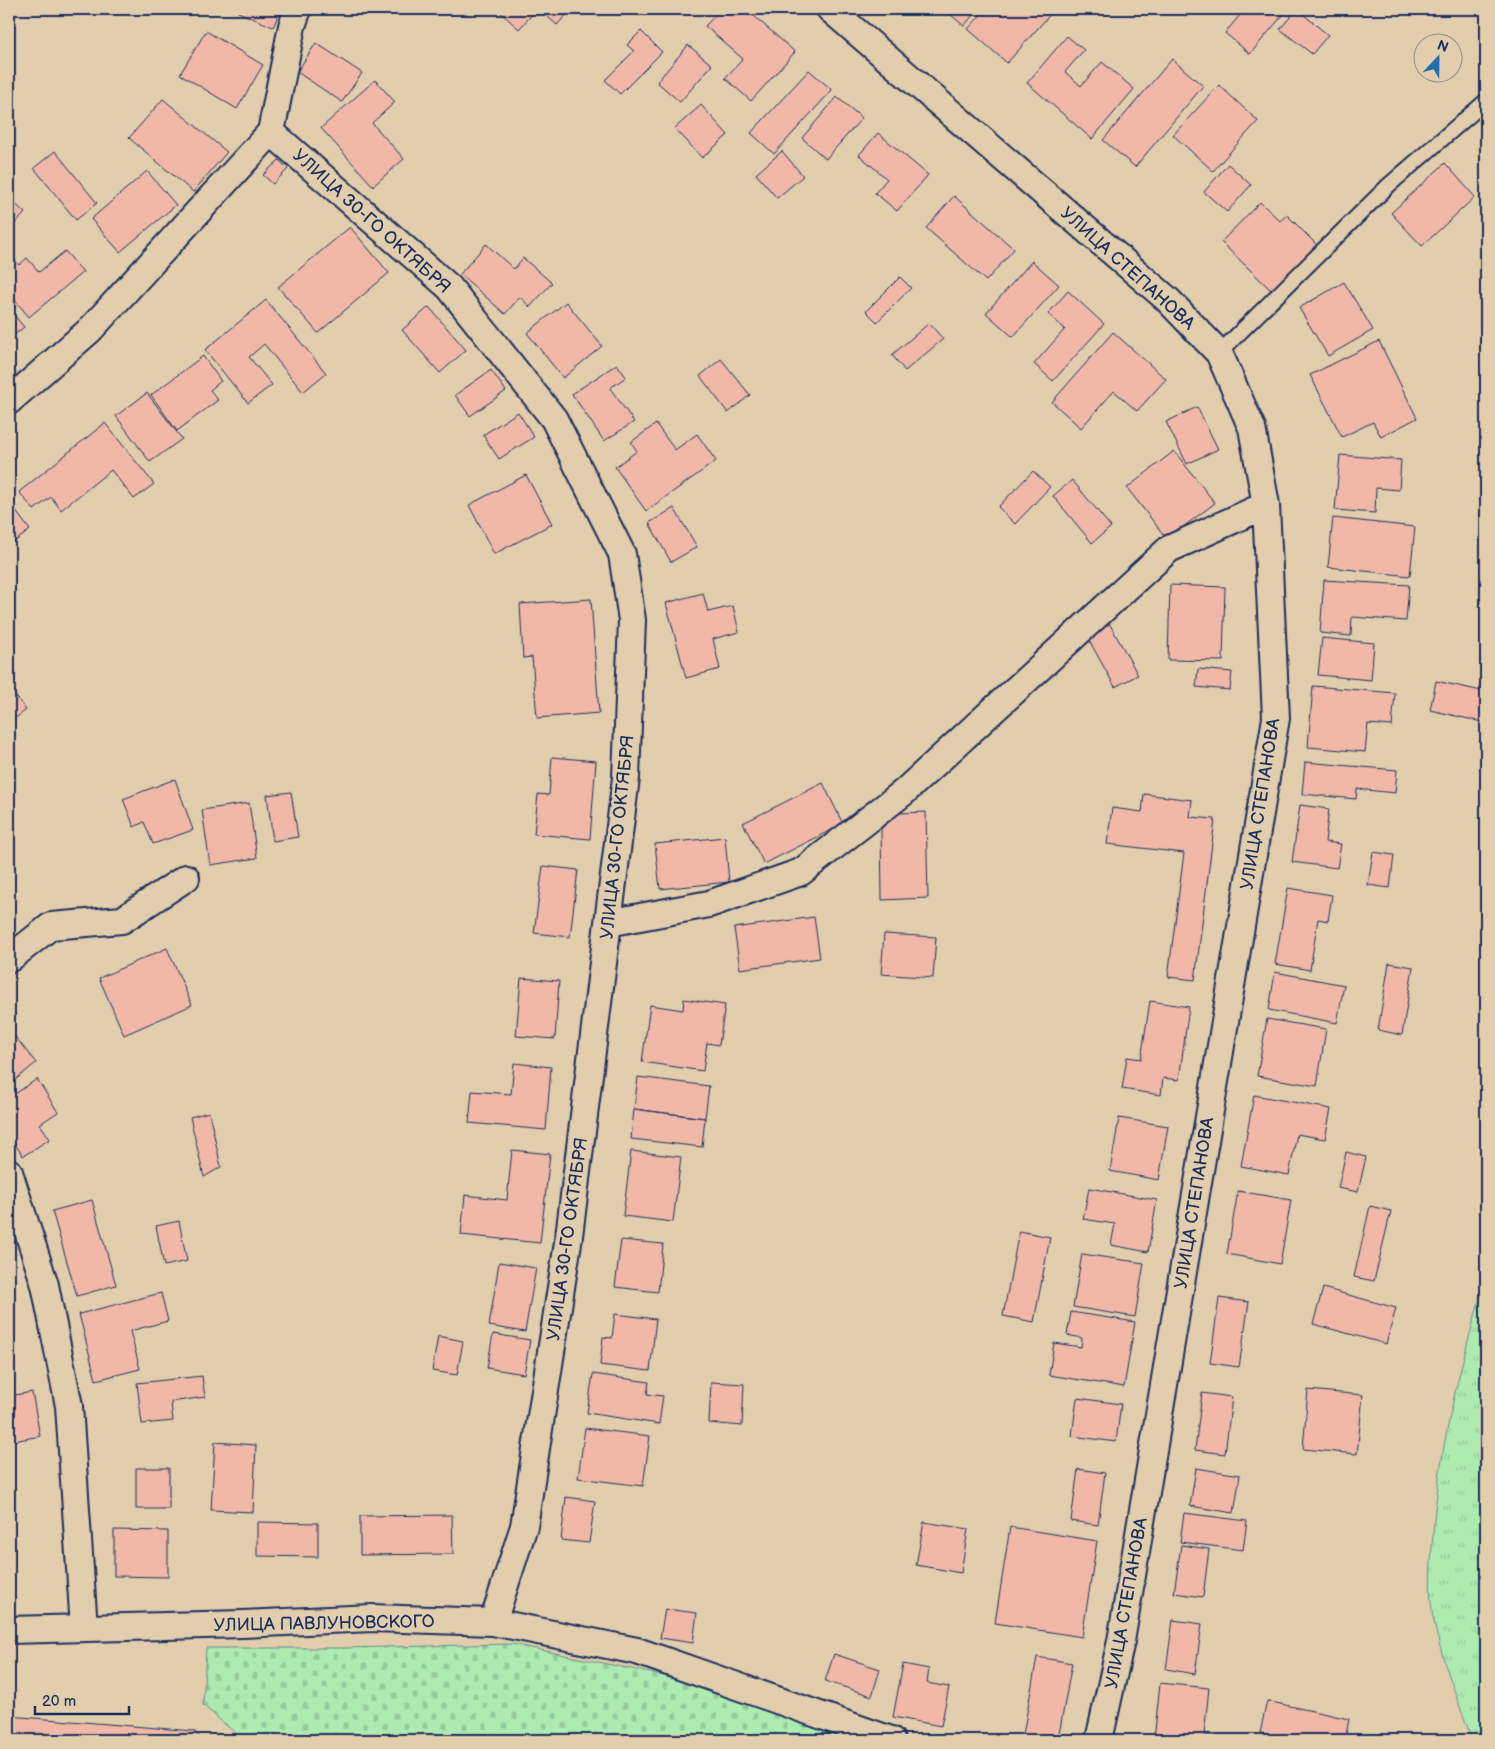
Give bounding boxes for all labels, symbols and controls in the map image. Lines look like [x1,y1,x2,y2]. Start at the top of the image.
north arrow [1412,32,1462,82]
text: N [1435,37,1451,56]
street label: УЛИЦА 30-ГО ОКТЯБРЯ [288,145,455,298]
street label: УЛИЦА СТЕПАНОВА [1056,203,1199,334]
street label: УЛИЦА СТЕПАНОВА [1237,717,1284,891]
street label: УЛИЦА 30-ГО ОКТЯБРЯ [596,734,639,940]
street label: УЛИЦА СТЕПАНОВА [1171,1116,1218,1290]
street label: УЛИЦА 30-ГО ОКТЯБРЯ [543,1136,592,1342]
street label: УЛИЦА СТЕПАНОВА [1101,1516,1152,1690]
street label: УЛИЦА ПАВЛУНОВСКОГО [213,1611,435,1636]
scale bar [35,1684,129,1716]
text: 20 m [42,1692,76,1711]

